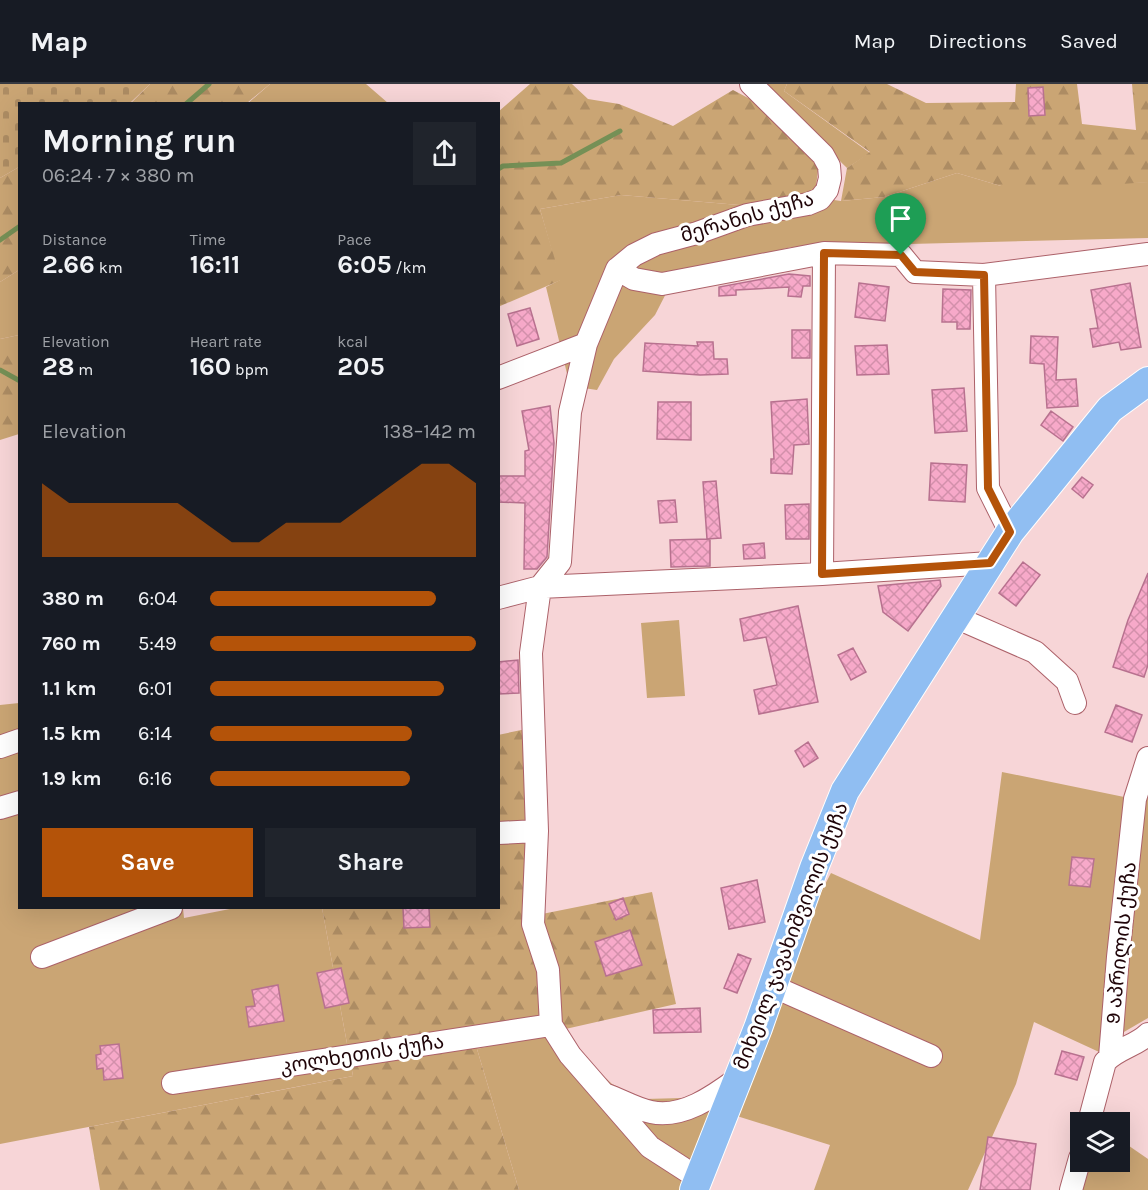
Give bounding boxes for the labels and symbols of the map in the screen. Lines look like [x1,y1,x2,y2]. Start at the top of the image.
street label: მერანის ქუჩა [678,187,816,247]
pin [875,193,926,255]
street label: მიხეილ ჯავახიშვილის ქუჩა [729,799,854,1073]
street label: 9 აპრილის ქუჩა [1101,861,1142,1025]
street label: კოლხეთის ქუჩა [278,1030,446,1079]

